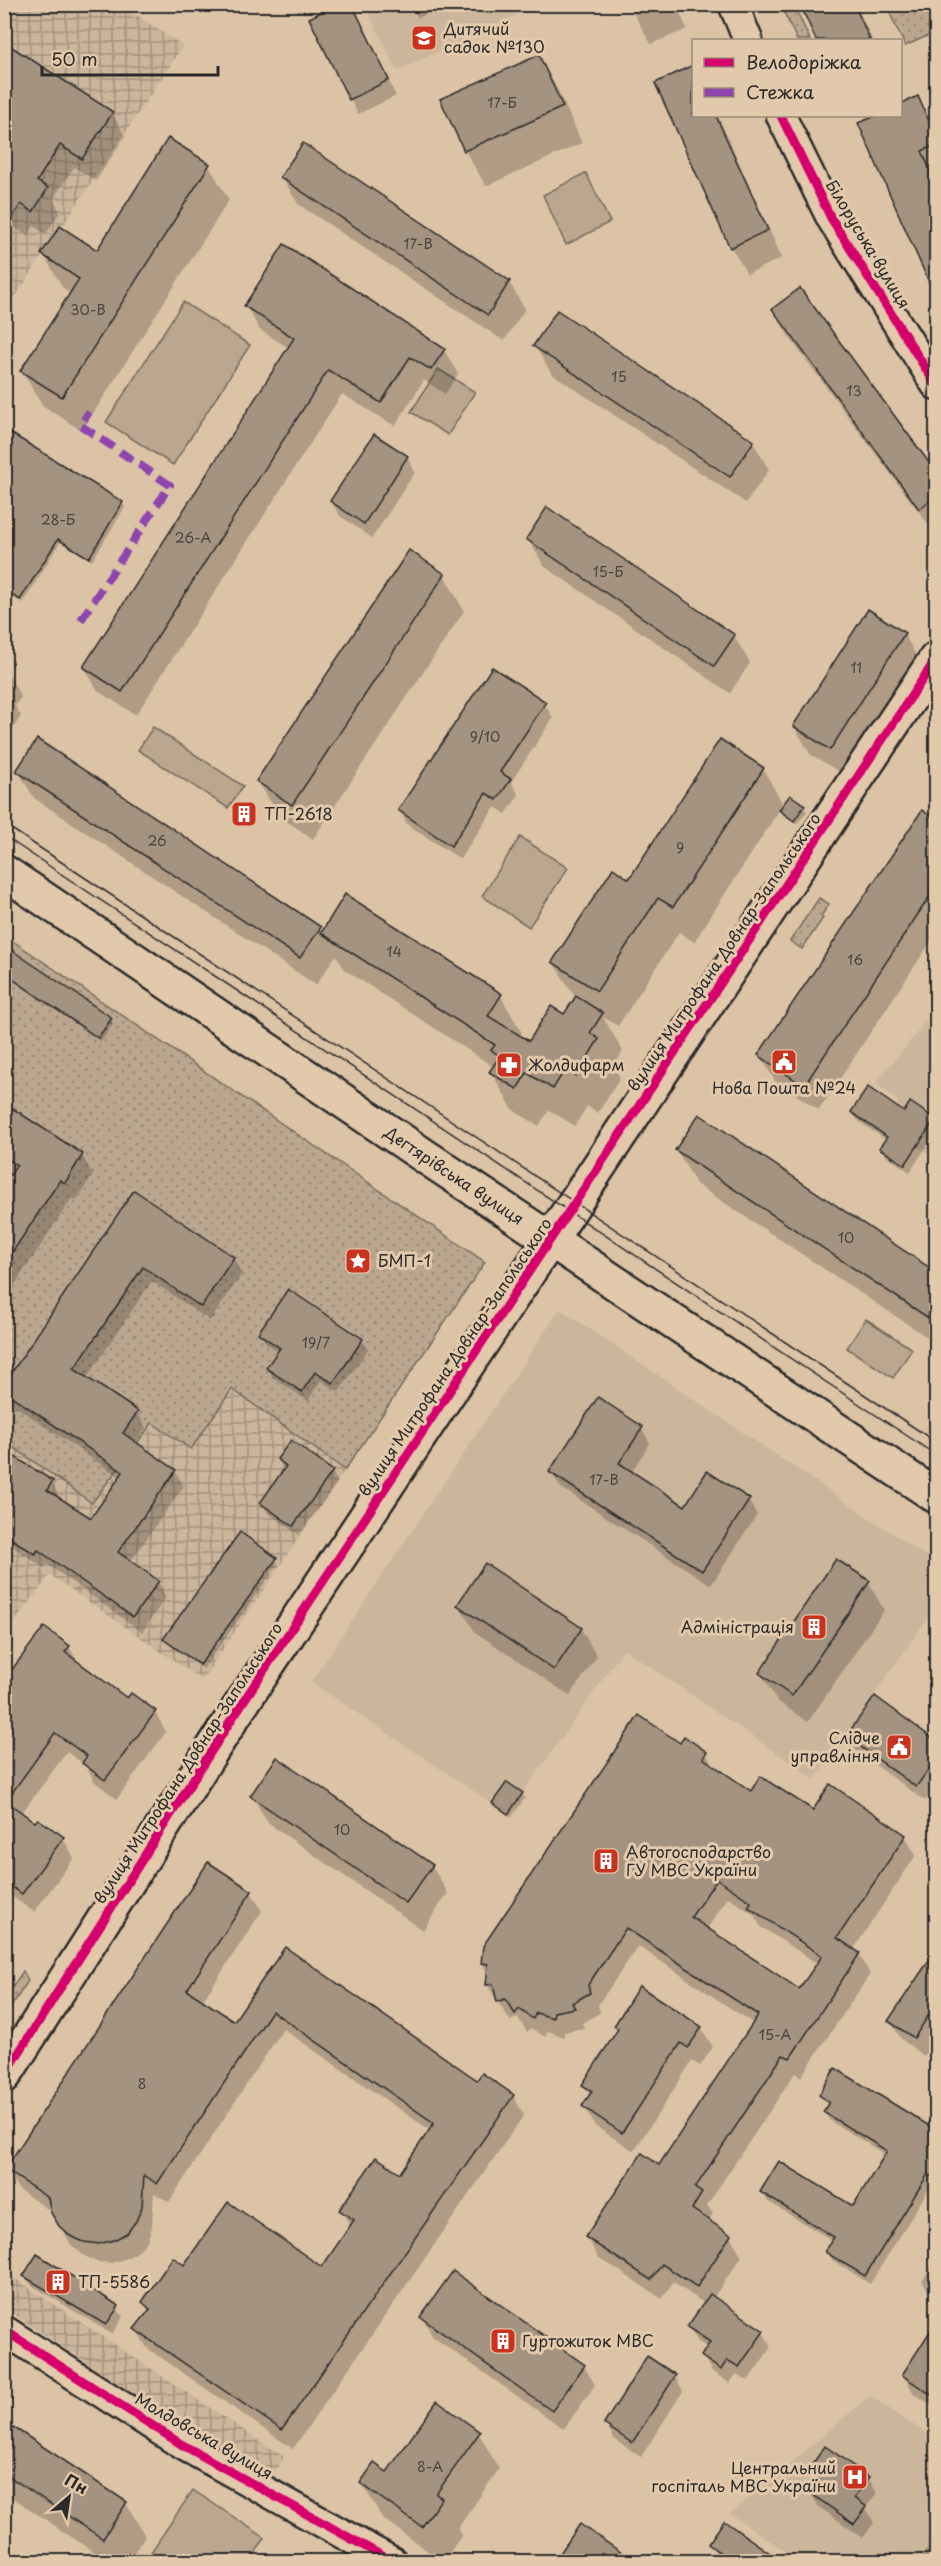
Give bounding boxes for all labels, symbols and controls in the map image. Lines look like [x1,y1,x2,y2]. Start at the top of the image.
place label: Дитячий садок №130 [443,16,545,58]
school or university icon: Дитячий садок №130 [409,23,439,53]
scale bar [42,39,218,77]
legend [692,39,902,117]
text: 50 m [51,45,98,72]
text: Велодоріжка [746,48,862,75]
text: Стежка [746,78,815,105]
house number: 17-Б [487,92,517,113]
street label: Білоруська вулиця [821,174,917,313]
house number: 17-В [403,233,433,254]
house number: 30-В [70,299,106,320]
house number: 15 [611,366,627,387]
house number: 13 [846,380,862,401]
house number: 28-Б [41,509,75,530]
house number: 26-А [175,527,212,548]
house number: 15-Б [592,561,624,582]
house number: 11 [850,657,862,678]
house number: 9/10 [470,726,500,747]
building icon: ТП-2618 [229,799,259,829]
place label: ТП-2618 [264,801,333,825]
street label: вулиця Митрофана Довнар-Запольського [621,807,826,1096]
house number: 26 [147,830,167,851]
house number: 9 [676,837,684,858]
house number: 14 [386,941,402,962]
house number: 16 [847,949,863,970]
public building icon: Нова Пошта №24 [769,1047,799,1077]
pharmacy icon: Жолдифарм [494,1050,524,1080]
place label: Жолдифарм [528,1052,624,1076]
place label: Нова Пошта №24 [712,1075,856,1099]
street label: Дегтярівська вулиця [380,1119,529,1230]
street label: вулиця Митрофана Довнар-Запольського [352,1212,557,1501]
house number: 10 [838,1227,854,1248]
place icon: БМП-1 [343,1246,373,1276]
place label: БМП-1 [378,1248,431,1272]
house number: 19/7 [302,1332,330,1353]
house number: 17-В [589,1469,619,1490]
building icon: Адміністрація [799,1612,829,1642]
place label: Адміністрація [681,1614,794,1638]
street label: вулиця Митрофана Довнар-Запольського [87,1617,287,1908]
place label: Слідче управління [791,1725,880,1767]
public building icon: Слідче управління [884,1732,914,1762]
house number: 10 [334,1819,350,1840]
place label: Автогосподарство ГУ МВС України [626,1839,771,1881]
building icon: Автогосподарство ГУ МВС України [591,1846,621,1876]
house number: 15-А [759,2024,792,2045]
house number: 8 [138,2073,146,2094]
building icon: ТП-5586 [43,2267,73,2297]
place label: ТП-5586 [78,2269,150,2293]
building icon: Гуртожиток МВС [488,2326,518,2356]
place label: Гуртожиток МВС [522,2328,654,2352]
street label: Молдовська вулиця [131,2386,278,2484]
place label: Центральний госпіталь МВС України [651,2455,836,2497]
house number: 8-А [417,2456,443,2477]
hospital icon: Центральний госпіталь МВС України [840,2462,870,2492]
north arrow [39,2467,99,2527]
text: Пн [61,2467,93,2499]

